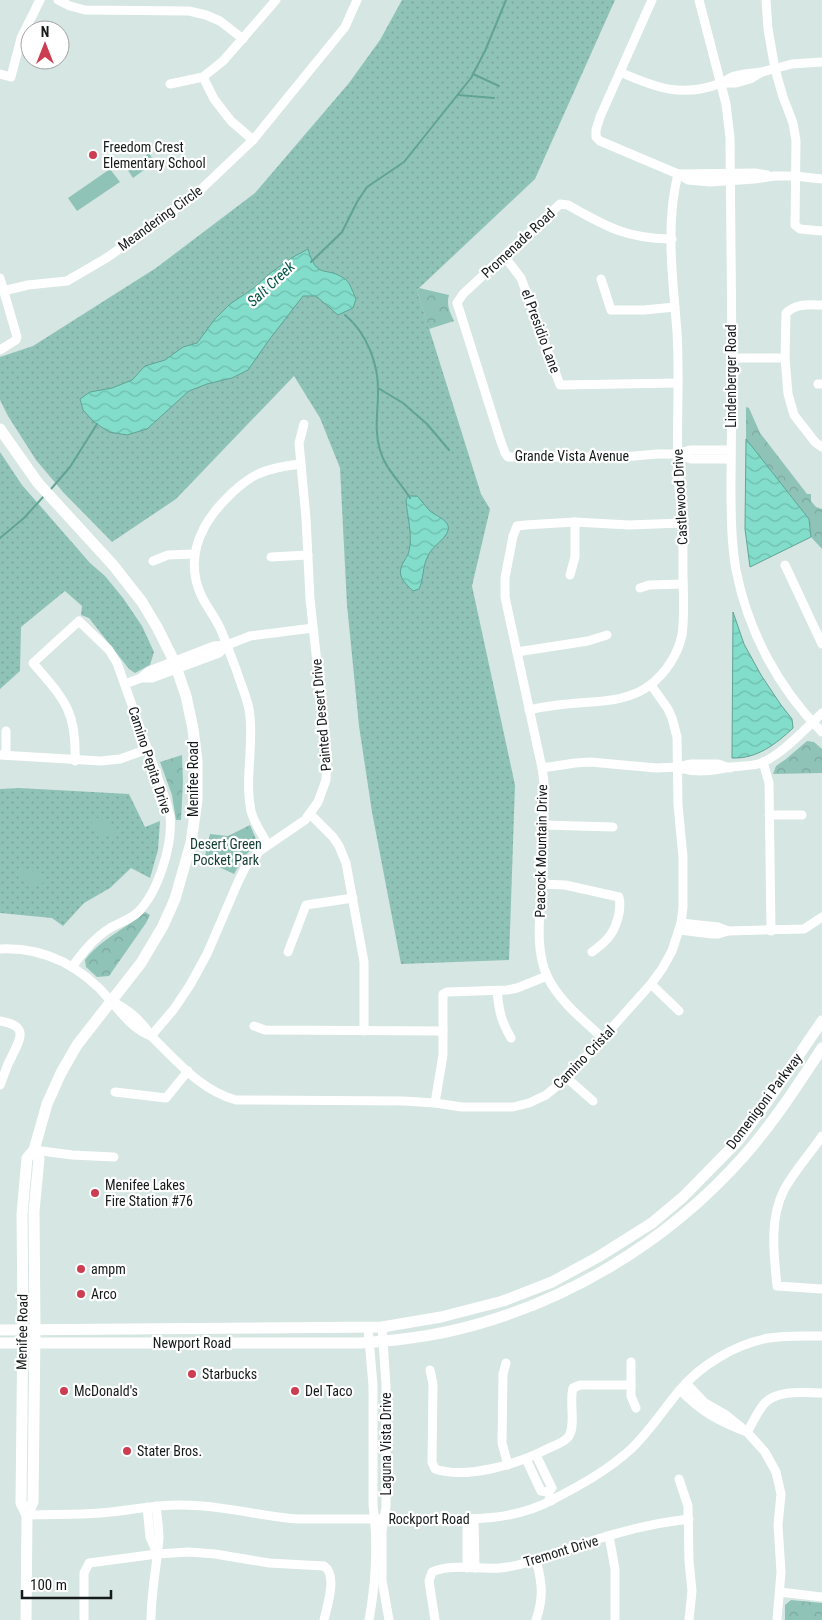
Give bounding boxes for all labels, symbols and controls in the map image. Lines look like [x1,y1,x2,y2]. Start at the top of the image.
north arrow [20,20,70,70]
text: N [41,24,49,40]
place label: Freedom Crest Elementary School [103,139,206,171]
marker: Freedom Crest Elementary School [87,149,99,161]
street label: Meandering Circle [115,182,206,254]
street label: Promenade Road [478,205,558,281]
water label: Salt Creek [244,257,299,310]
street label: el Presidio Lane [518,287,564,376]
street label: Lindenberger Road [723,324,739,428]
street label: Grande Vista Avenue [515,448,630,464]
street label: Castlewood Drive [669,448,691,545]
street label: Painted Desert Drive [308,658,334,772]
street label: Camino Pepita Drive [125,704,175,816]
street label: Menifee Road [185,741,201,817]
street label: Peacock Mountain Drive [532,784,550,918]
park label: Desert Green Pocket Park [190,836,262,868]
street label: Camino Cristal [550,1022,618,1092]
street label: Domenigoni Parkway [723,1050,805,1152]
place label: Menifee Lakes Fire Station #76 [105,1177,193,1209]
marker: Menifee Lakes Fire Station #76 [89,1187,101,1199]
place label: ampm [91,1261,126,1277]
marker: ampm [75,1263,87,1275]
place label: Arco [91,1286,117,1302]
marker: Arco [75,1288,87,1300]
street label: Menifee Road [13,1294,31,1370]
street label: Newport Road [153,1335,231,1351]
place label: Starbucks [202,1366,257,1382]
marker: Starbucks [186,1368,198,1380]
place label: McDonald's [74,1383,138,1399]
place label: Del Taco [305,1383,352,1399]
marker: McDonald's [58,1385,70,1397]
marker: Del Taco [289,1385,301,1397]
street label: Laguna Vista Drive [378,1392,394,1496]
place label: Stater Bros. [137,1443,202,1459]
marker: Stater Bros. [121,1445,133,1457]
street label: Rockport Road [388,1511,470,1527]
street label: Tremont Drive [522,1532,601,1570]
scale bar [22,1568,111,1600]
text: 100 m [30,1576,67,1594]

